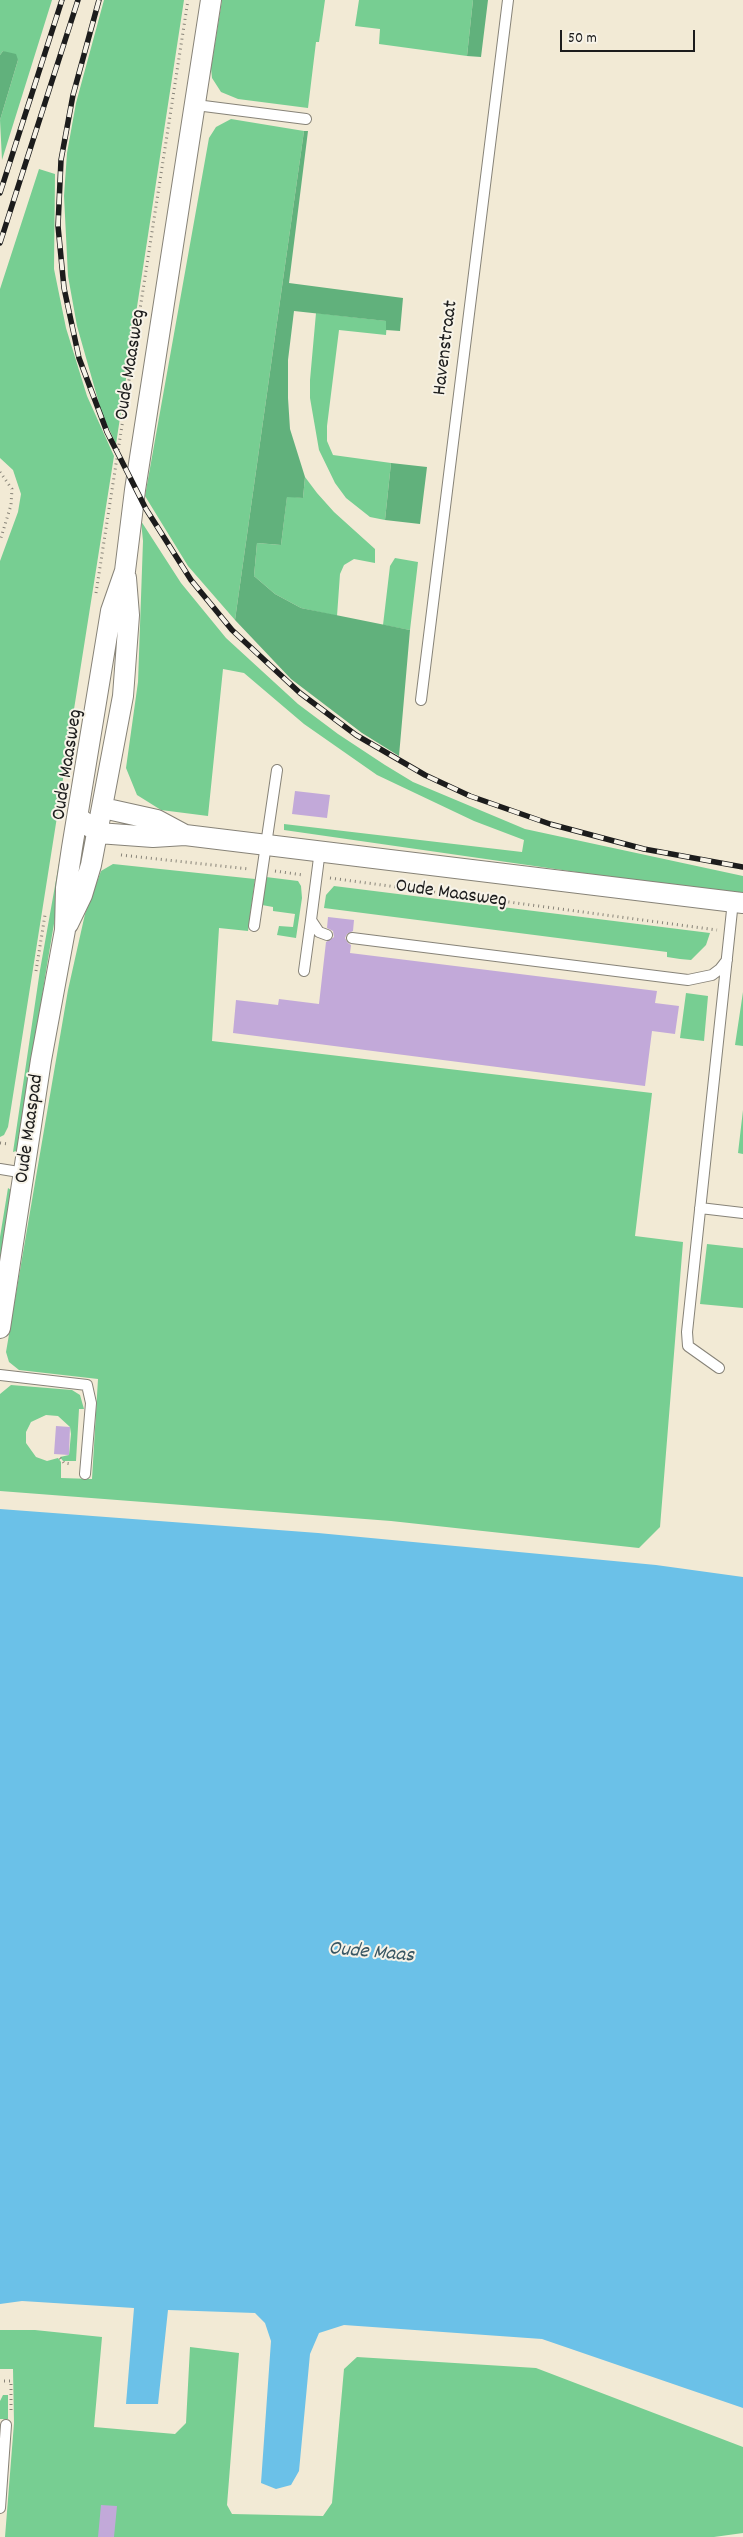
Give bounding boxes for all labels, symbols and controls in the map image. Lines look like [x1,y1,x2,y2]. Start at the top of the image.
scale bar [563,20,698,52]
text: 50 m [568,28,597,50]
street label: Havenstraat [429,299,465,397]
street label: Oude Maasweg [111,308,153,422]
street label: Oude Maasweg [48,708,90,822]
street label: Oude Maasweg [394,875,508,915]
street label: Oude Maaspad [11,1073,51,1185]
water label: Oude Maas [327,1938,415,1970]

